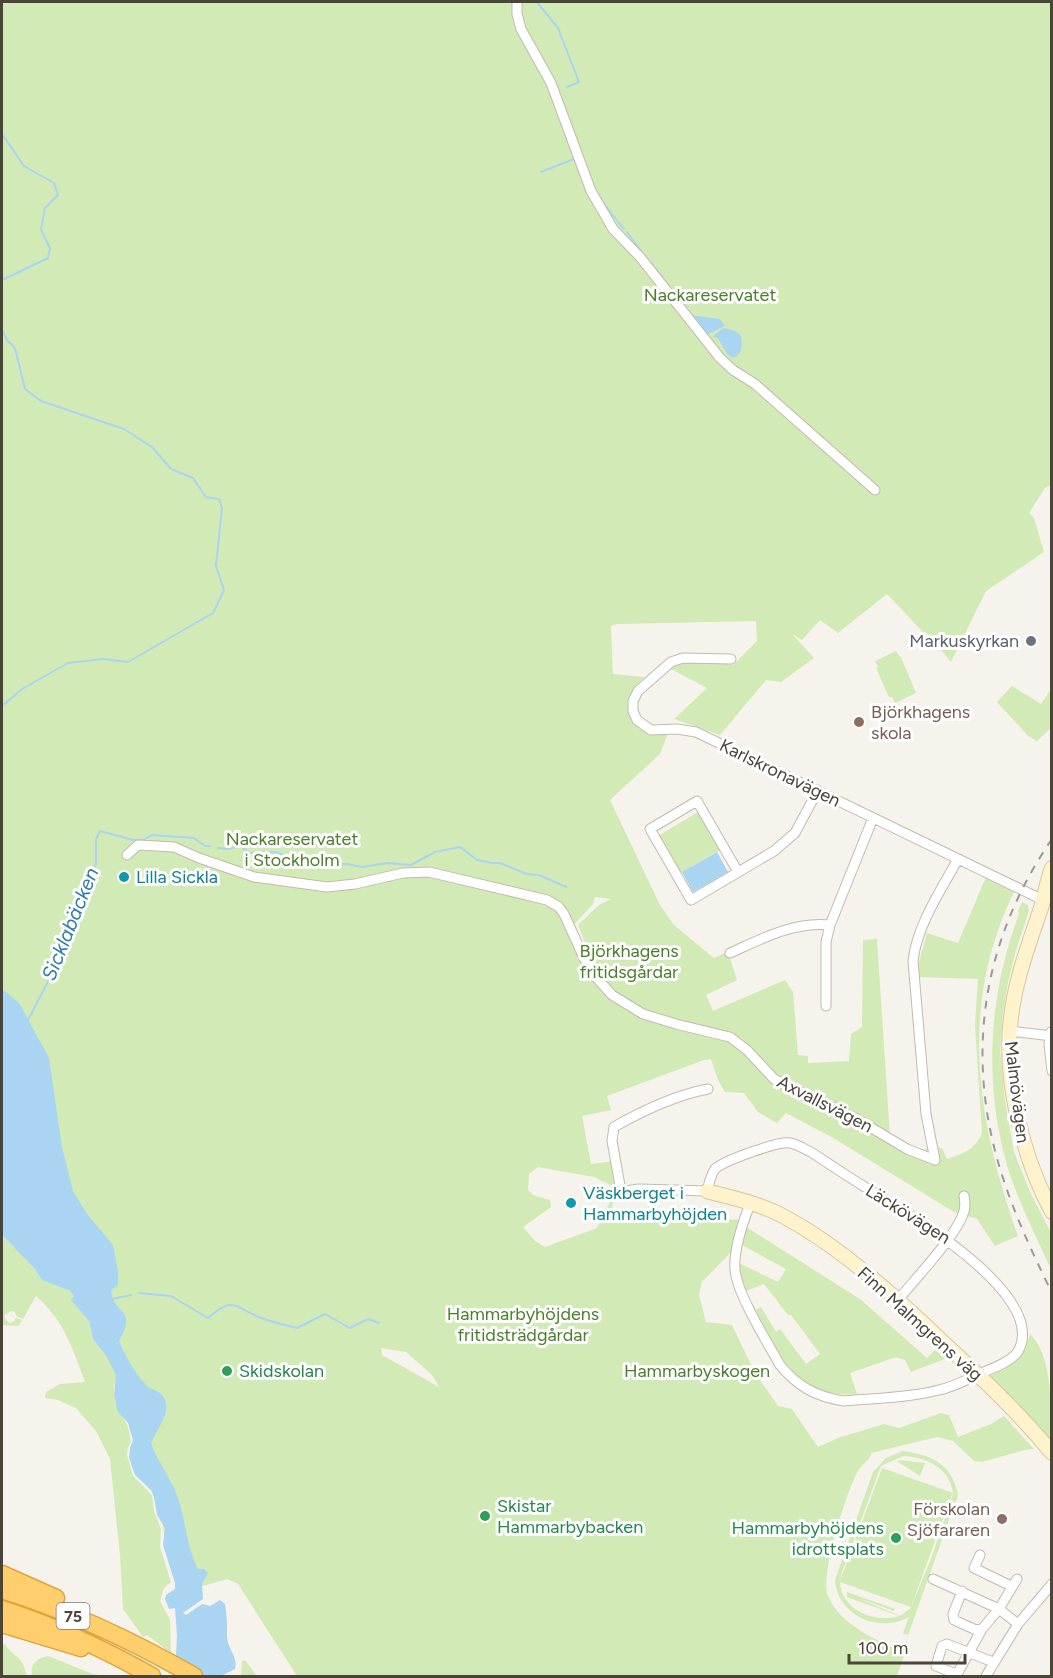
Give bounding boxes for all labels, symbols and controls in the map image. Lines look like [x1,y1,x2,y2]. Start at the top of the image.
park label: Nackareservatet [644,284,776,306]
place label: Markuskyrkan [909,630,1019,652]
marker: Markuskyrkan [1024,634,1038,648]
place label: Björkhagens skola [871,701,970,744]
marker: Björkhagens skola [852,715,866,729]
street label: Karlskronavägen [716,734,844,812]
park label: Nackareservatet i Stockholm [226,828,358,871]
water label: Sicklabäcken [36,864,104,984]
place label: Lilla Sickla [136,866,218,888]
marker: Lilla Sickla [117,870,131,884]
park label: Björkhagens fritidsgårdar [579,940,679,983]
street label: Malmövägen [1000,1040,1034,1144]
street label: Axvallsvägen [774,1071,876,1137]
street label: Läckövägen [861,1179,955,1249]
place label: Väskberget i Hammarbyhöjden [583,1182,727,1225]
marker: Väskberget i Hammarbyhöjden [564,1196,578,1210]
street label: Finn Malmgrens väg [853,1262,987,1386]
park label: Hammarbyhöjdens fritidsträdgårdar [447,1303,599,1346]
place label: Skidskolan [239,1360,324,1382]
park label: Hammarbyskogen [624,1360,770,1382]
marker: Skidskolan [220,1364,234,1378]
place label: Skistar Hammarbybacken [497,1495,643,1538]
place label: Förskolan Sjöfararen [907,1498,990,1541]
marker: Skistar Hammarbybacken [478,1509,492,1523]
marker: Förskolan Sjöfararen [995,1512,1009,1526]
place label: Hammarbyhöjdens idrottsplats [731,1517,884,1560]
marker: Hammarbyhöjdens idrottsplats [889,1531,903,1545]
road number: 75 [56,1603,90,1629]
scale bar [849,1627,964,1665]
text: 100 m [858,1637,908,1659]

